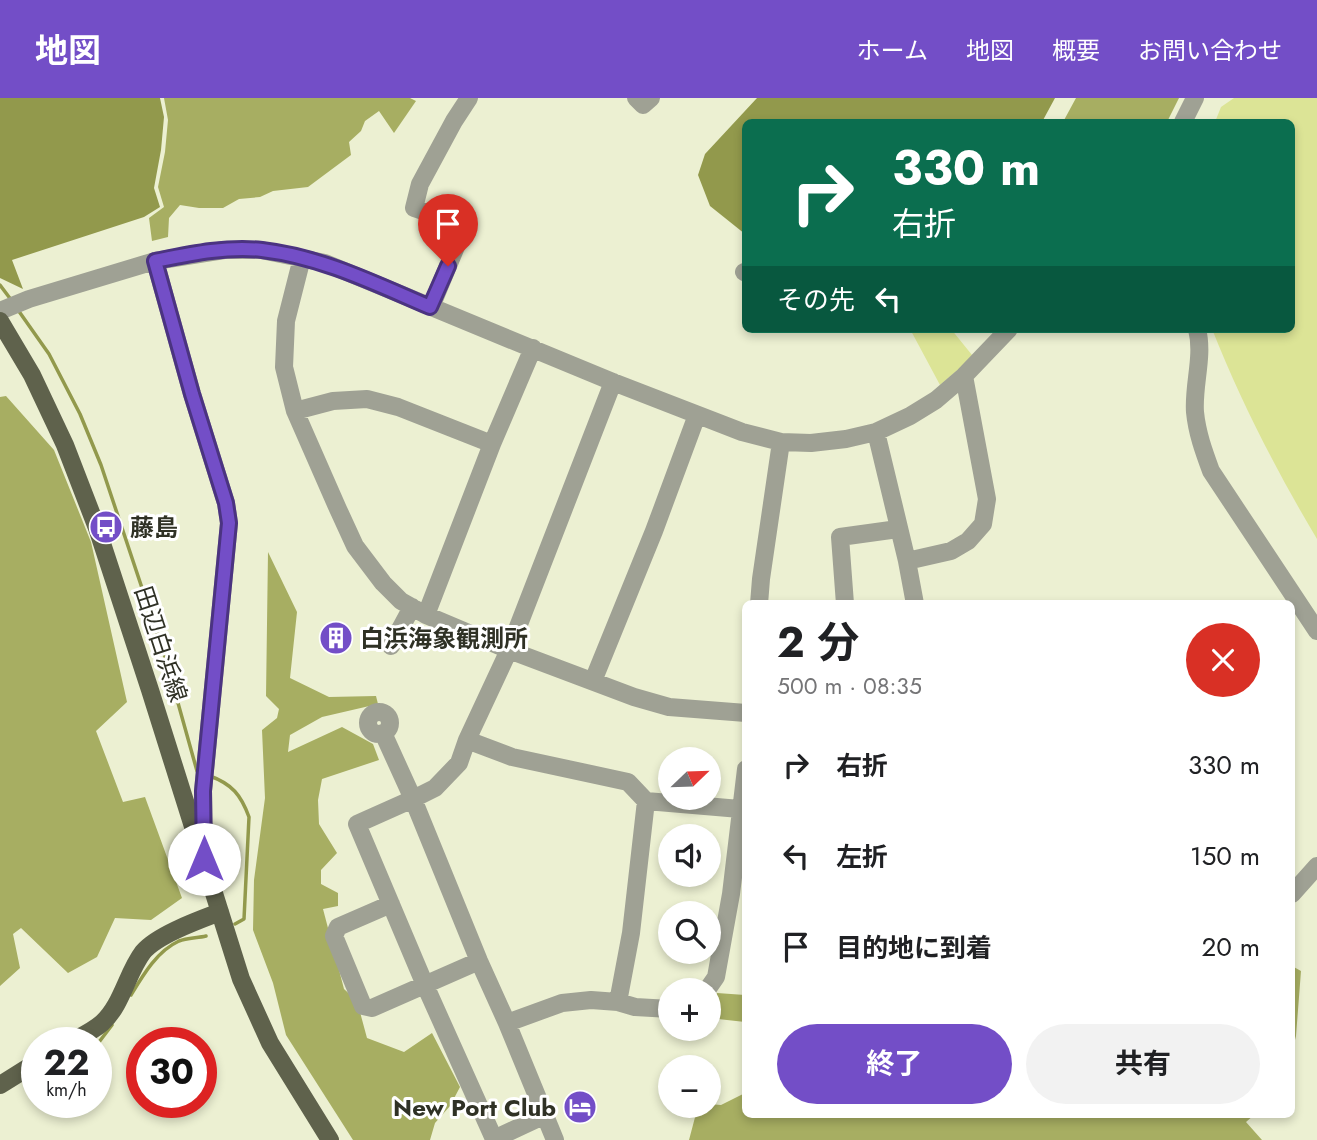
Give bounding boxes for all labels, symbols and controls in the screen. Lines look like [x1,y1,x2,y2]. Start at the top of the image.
text: 地図 [35,27,101,74]
text: ホーム [857,33,928,68]
text: 地図 [966,33,1014,68]
text: 概要 [1052,33,1100,68]
text: お問い合わせ [1138,33,1282,68]
text: 330 m [892,133,1040,203]
icon: right [777,147,868,238]
pin [418,194,478,266]
text: 右折 [892,201,956,247]
icon: arrive [429,205,467,243]
icon: left [869,280,907,318]
text: その先 [777,281,855,319]
bus stop icon: 藤島 [87,508,125,546]
place label: 藤島 [130,510,178,545]
street label: 田辺白浜線 [126,582,196,706]
text: 2 分 [777,612,859,673]
building icon: 白浜海象観測所 [317,619,355,657]
place label: 白浜海象観測所 [360,621,528,656]
button: close [1186,623,1260,697]
text: 500 m · 08:35 [777,669,922,703]
icon: right [777,746,815,784]
text: 330 m [1188,746,1260,784]
north arrow [658,747,721,810]
map controls [658,747,721,1118]
text: 右折 [836,747,888,785]
position arrow [167,822,241,896]
button: sound [658,824,721,887]
icon: left [777,837,815,875]
text: 150 m [1190,837,1260,875]
text: 左折 [836,838,888,876]
button: search [658,901,721,964]
icon: arrive [777,928,815,966]
text: 20 m [1202,928,1260,966]
text: 目的地に到着 [836,929,992,967]
button: + [658,978,721,1041]
button: 終了 [777,1024,1012,1104]
button: 共有 [1026,1024,1260,1104]
speed limit sign: 30 [126,1027,217,1118]
text: 22 [44,1038,89,1088]
button: − [658,1055,721,1118]
text: km/h [46,1077,87,1103]
hotel icon: New Port Club [561,1088,599,1126]
place label: New Port Club [393,1090,556,1125]

